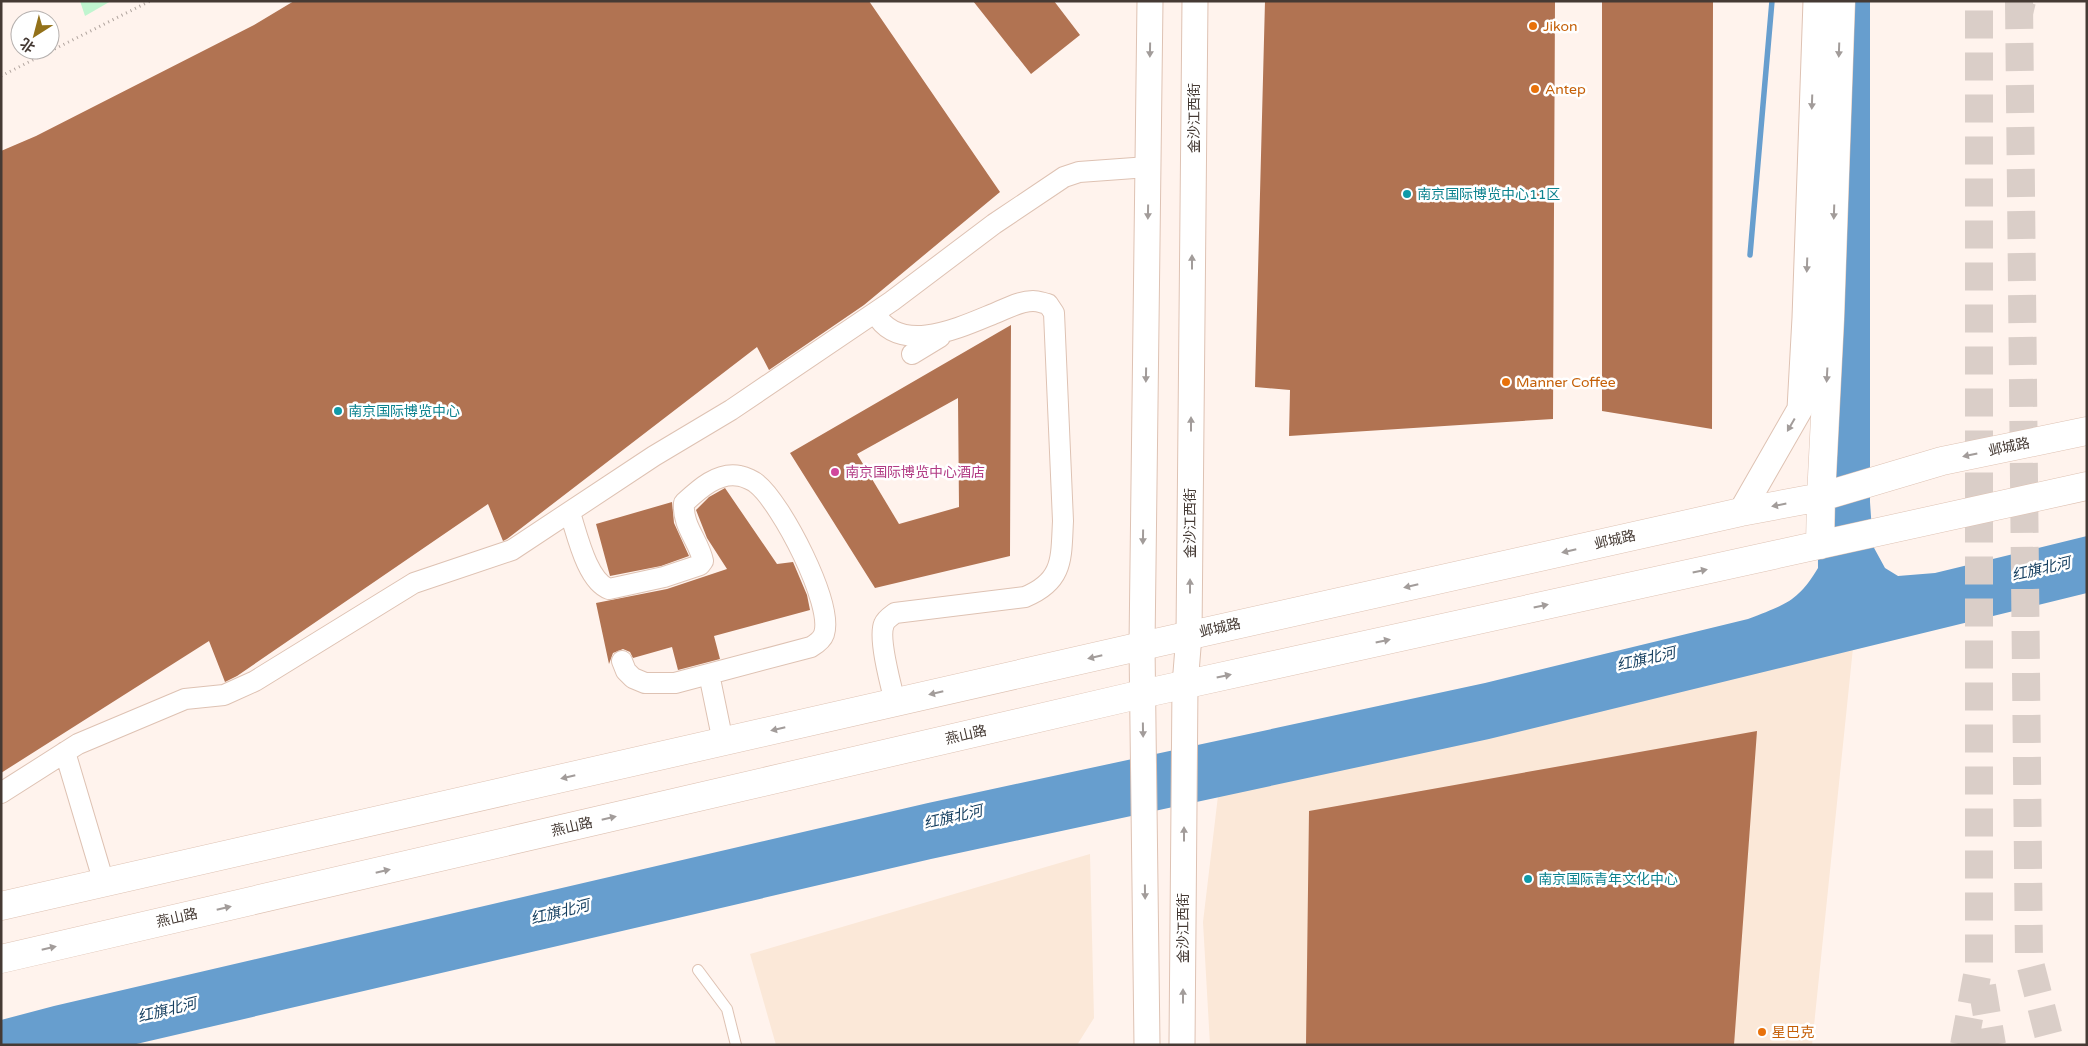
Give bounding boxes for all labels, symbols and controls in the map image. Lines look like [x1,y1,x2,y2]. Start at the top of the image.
north arrow [10,10,60,60]
place label: Jikon [1543,18,1578,35]
marker: Jikon [1527,20,1539,32]
text: 北 [17,34,38,56]
one-way arrow [1146,42,1154,58]
one-way arrow [1835,42,1843,58]
place label: Antep [1545,81,1586,98]
street label: 金沙江西街 [1186,83,1203,153]
marker: Antep [1529,83,1541,95]
one-way arrow [1808,95,1816,111]
place label: 南京国际博览中心11区 [1417,186,1561,203]
marker: 南京国际博览中心11区 [1401,188,1413,200]
one-way arrow [1144,205,1152,221]
one-way arrow [1829,205,1837,221]
one-way arrow [1188,253,1196,269]
one-way arrow [1803,257,1811,273]
one-way arrow [1141,367,1149,383]
one-way arrow [1823,367,1831,383]
place label: Manner Coffee [1516,374,1616,391]
marker: Manner Coffee [1500,376,1512,388]
place label: 南京国际博览中心 [348,403,460,420]
marker: 南京国际博览中心 [332,405,344,417]
one-way arrow [1187,416,1195,432]
one-way arrow [1786,418,1795,431]
street label: 邺城路 [1987,434,2031,460]
one-way arrow [1963,451,1978,459]
place label: 南京国际博览中心酒店 [845,464,985,481]
marker: 南京国际博览中心酒店 [829,466,841,478]
street label: 金沙江西街 [1182,488,1199,558]
one-way arrow [1772,501,1787,509]
street label: 邺城路 [1593,527,1637,553]
one-way arrow [1139,530,1147,546]
one-way arrow [1561,547,1577,555]
water label: 红旗北河 [2010,553,2075,585]
one-way arrow [1693,567,1708,575]
one-way arrow [1186,578,1194,594]
one-way arrow [1403,582,1418,590]
one-way arrow [1534,602,1549,610]
street label: 邺城路 [1198,615,1242,641]
one-way arrow [1375,637,1390,645]
water label: 红旗北河 [1615,643,1680,675]
one-way arrow [1087,653,1102,661]
one-way arrow [1217,672,1232,680]
one-way arrow [929,689,944,697]
street label: 燕山路 [944,722,988,748]
one-way arrow [1139,722,1147,738]
one-way arrow [770,725,785,733]
one-way arrow [561,773,576,781]
water label: 红旗北河 [922,801,987,833]
street label: 燕山路 [550,814,594,840]
one-way arrow [601,814,616,822]
one-way arrow [1180,825,1188,841]
one-way arrow [375,867,390,875]
place label: 南京国际青年文化中心 [1538,871,1678,888]
marker: 南京国际青年文化中心 [1522,873,1534,885]
one-way arrow [1141,884,1149,900]
street label: 金沙江西街 [1175,893,1192,963]
water label: 红旗北河 [529,895,594,928]
one-way arrow [217,904,232,912]
street label: 燕山路 [155,905,199,931]
one-way arrow [41,944,56,952]
one-way arrow [1179,988,1187,1004]
water label: 红旗北河 [136,993,201,1026]
place label: 星巴克 [1772,1024,1814,1041]
marker: 星巴克 [1756,1026,1768,1038]

